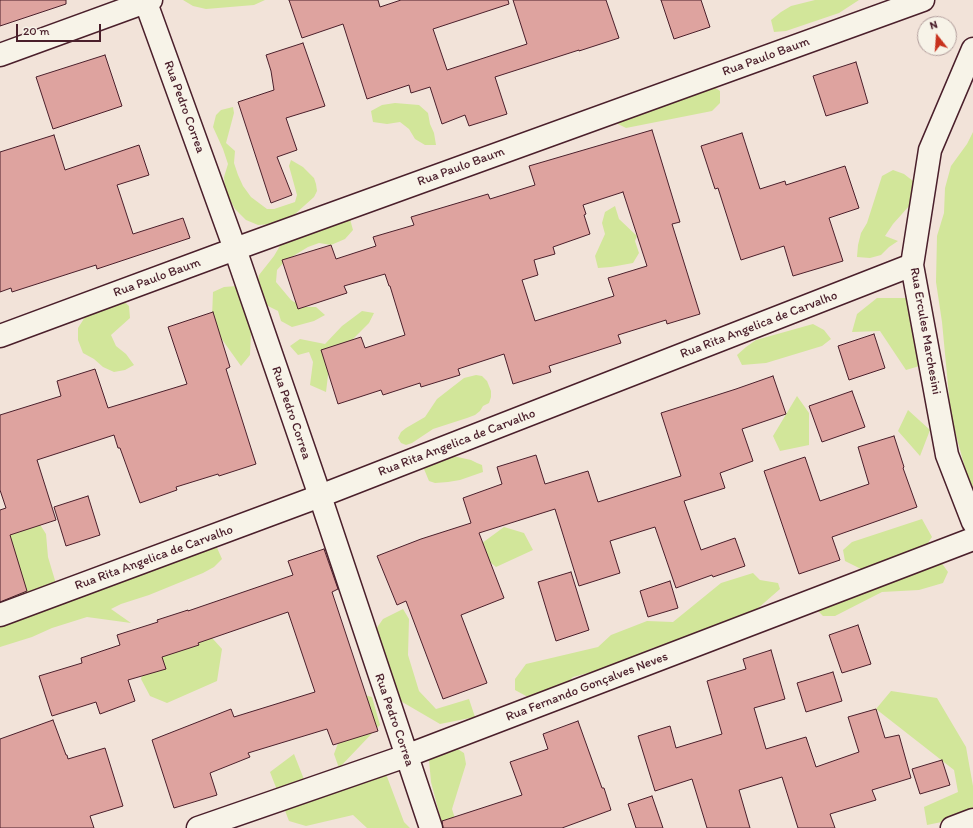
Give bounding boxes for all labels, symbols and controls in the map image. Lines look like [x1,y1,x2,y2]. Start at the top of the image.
scale bar [18,16,103,42]
north arrow [917,16,957,56]
text: N [928,18,939,32]
text: 20 m [23,24,50,38]
street label: Rua Paulo Baum [720,34,812,80]
street label: Rua Pedro Correa [160,59,208,155]
street label: Rua Paulo Baum [415,144,507,190]
street label: Rua Paulo Baum [111,255,203,301]
street label: Rua Ercules Marchesini [906,266,944,396]
street label: Rua Rita Angelica de Carvalho [678,288,840,362]
street label: Rua Pedro Correa [268,365,314,461]
street label: Rua Rita Angelica de Carvalho [376,406,538,480]
street label: Rua Rita Angelica de Carvalho [73,522,235,594]
street label: Rua Fernando Gonçalves Neves [504,649,670,725]
street label: Rua Pedro Correa [371,672,417,768]

